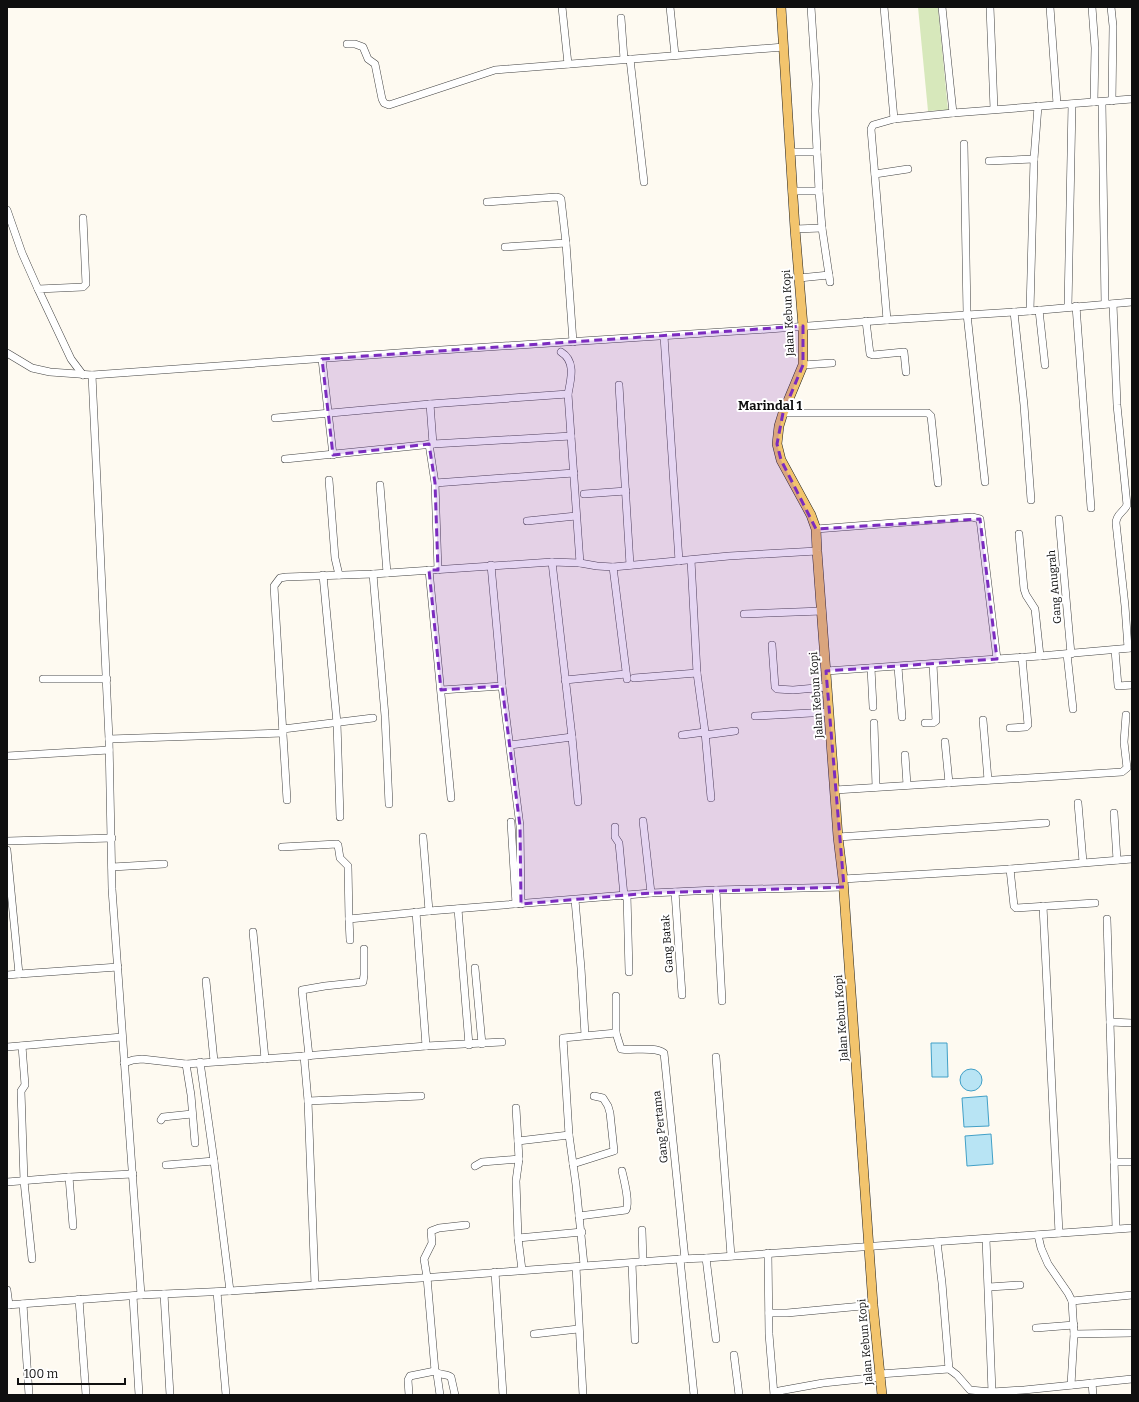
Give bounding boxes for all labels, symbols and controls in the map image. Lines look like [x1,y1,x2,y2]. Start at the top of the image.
street label: Jalan Kebun Kopi [780,269,797,358]
district label: Marindal 1 [738,398,802,413]
street label: Gang Anugrah [1045,549,1064,624]
street label: Jalan Kebun Kopi [807,651,826,740]
street label: Gang Batak [659,914,676,973]
street label: Jalan Kebun Kopi [832,974,851,1063]
street label: Gang Pertama [650,1090,671,1164]
street label: Jalan Kebun Kopi [855,1297,876,1387]
scale bar [18,1360,125,1386]
text: 100 m [24,1367,59,1381]

